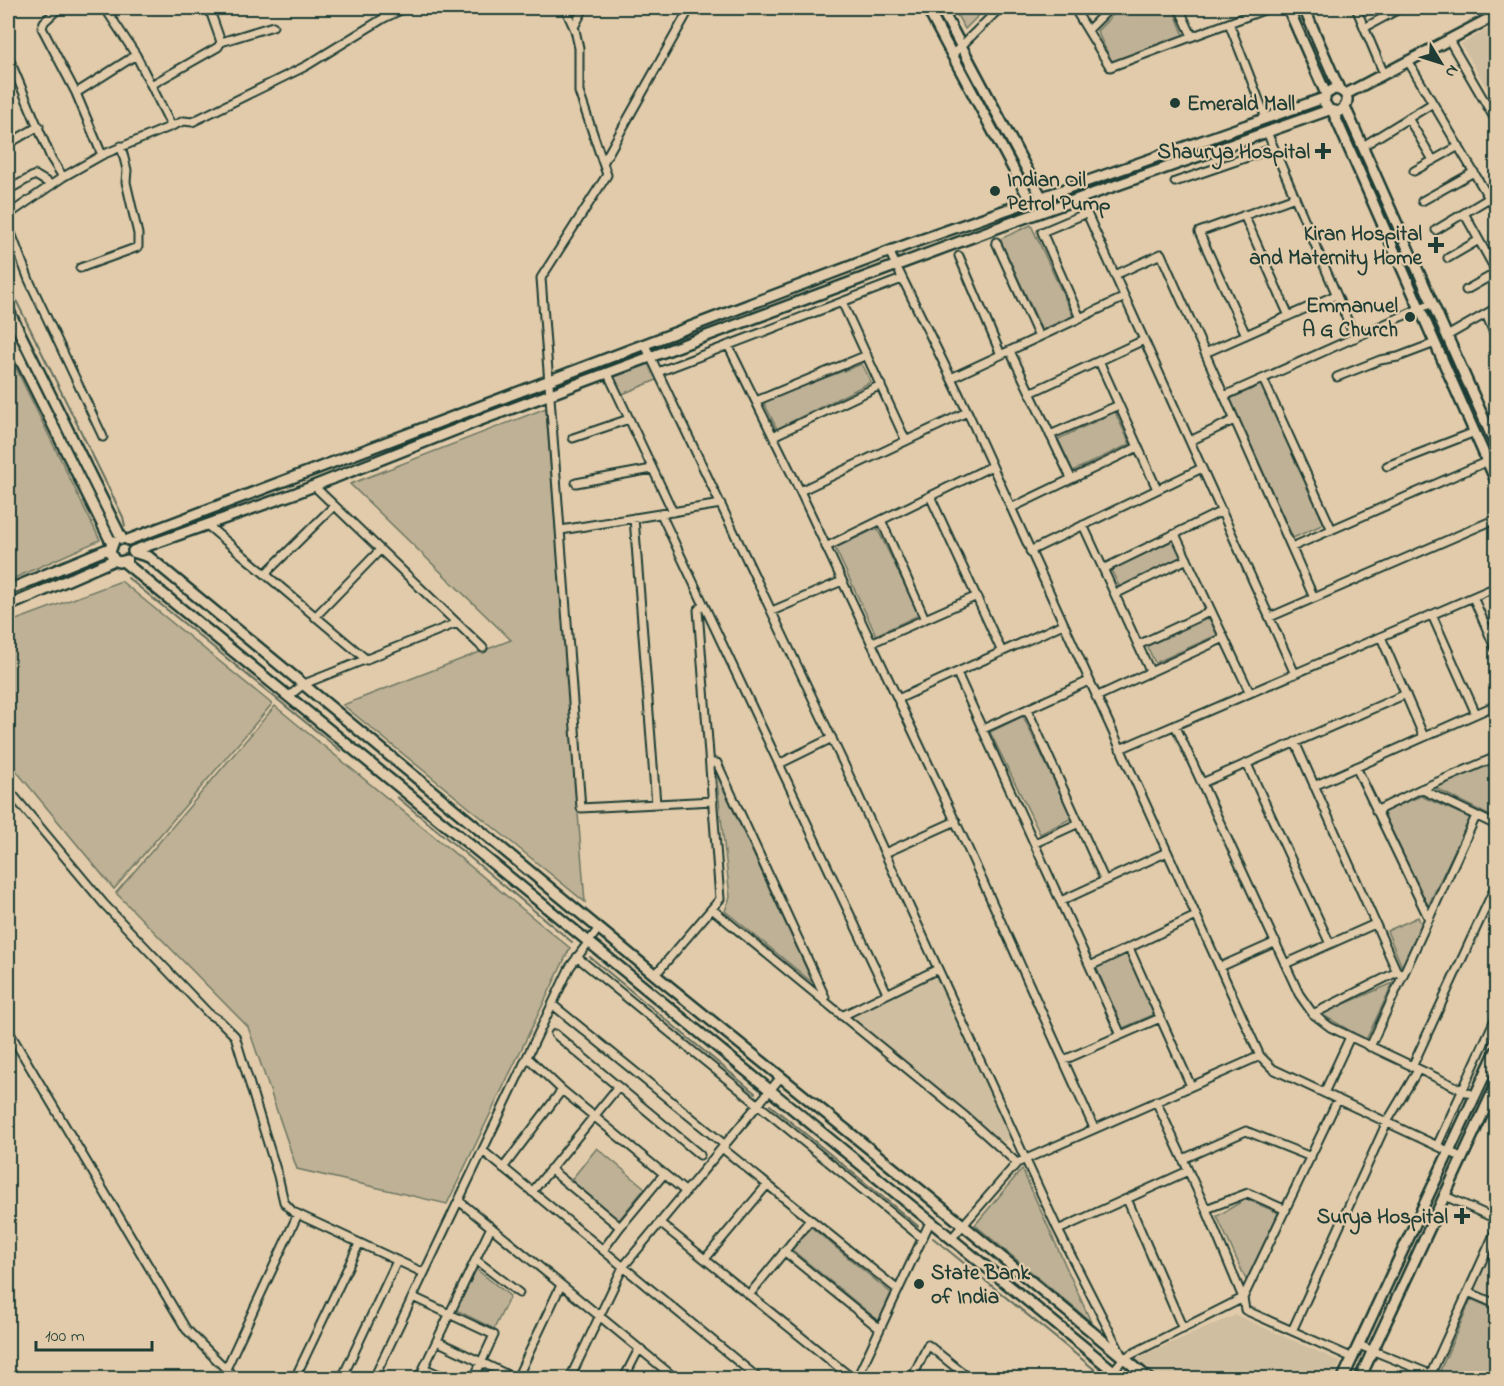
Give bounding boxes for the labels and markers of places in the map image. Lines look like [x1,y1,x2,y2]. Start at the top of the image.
place label: Emerald Mall [1187,90,1295,120]
marker: Emerald Mall [1168,96,1182,110]
place label: Shaurya Hospital [1158,138,1310,170]
marker: Shaurya Hospital [1314,142,1332,160]
place label: Indian Oil Petrol Pump [1007,166,1111,220]
marker: Indian Oil Petrol Pump [988,184,1002,198]
place label: Kiran Hospital and Maternity Home [1249,220,1423,276]
marker: Kiran Hospital and Maternity Home [1427,236,1445,254]
place label: Emmanuel A G Church [1302,292,1398,346]
marker: Emmanuel A G Church [1403,310,1417,324]
place label: Surya Hospital [1317,1203,1448,1235]
marker: Surya Hospital [1453,1207,1471,1225]
place label: State Bank of India [931,1259,1030,1313]
marker: State Bank of India [912,1277,926,1291]

